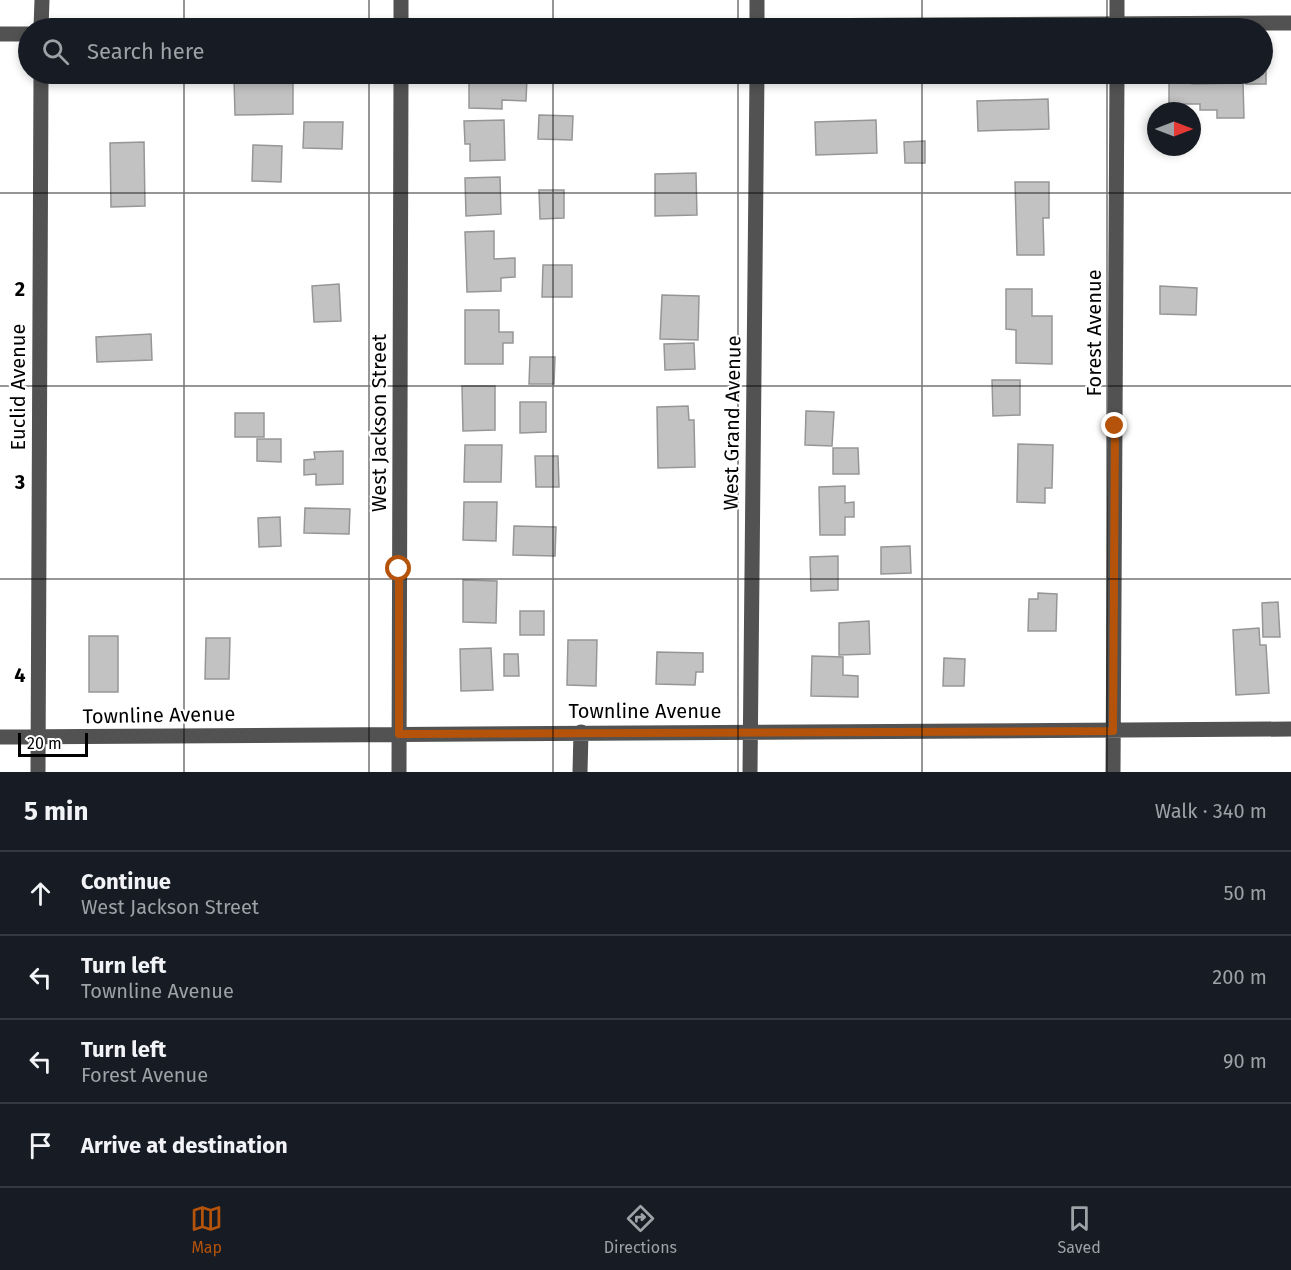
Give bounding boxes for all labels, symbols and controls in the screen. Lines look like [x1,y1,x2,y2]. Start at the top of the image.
search box [18,18,1273,84]
icon: search [39,35,72,68]
text: Search here [87,38,205,65]
north arrow [1147,102,1201,156]
street label: Forest Avenue [1082,269,1106,397]
text: 2 [15,277,25,301]
street label: Euclid Avenue [6,324,30,450]
street label: West Jackson Street [367,333,391,512]
street label: West Grand Avenue [718,335,746,511]
route end [1101,412,1127,438]
text: 3 [14,470,25,494]
route start [385,555,411,581]
text: 4 [14,663,26,687]
street label: Townline Avenue [569,699,721,723]
street label: Townline Avenue [82,702,236,728]
scale bar [18,730,88,758]
text: 20 m [27,734,62,753]
text: 5 min [24,796,88,827]
text: Walk · 340 m [1155,799,1267,823]
text: Continue [81,868,171,895]
icon: ahead [24,877,57,910]
text: 50 m [1223,881,1267,905]
text: West Jackson Street [81,895,259,919]
text: Turn left [81,952,166,979]
icon: left [24,961,57,994]
text: 200 m [1212,965,1267,989]
text: Townline Avenue [81,979,234,1003]
text: Turn left [81,1036,166,1063]
icon: left [24,1045,57,1078]
text: 90 m [1223,1049,1267,1073]
text: Forest Avenue [81,1063,208,1087]
icon: arrive [24,1129,57,1162]
text: Arrive at destination [81,1132,288,1159]
tab: Map [190,1202,223,1257]
tab: Directions [604,1202,677,1257]
tab: Saved [1057,1202,1101,1257]

